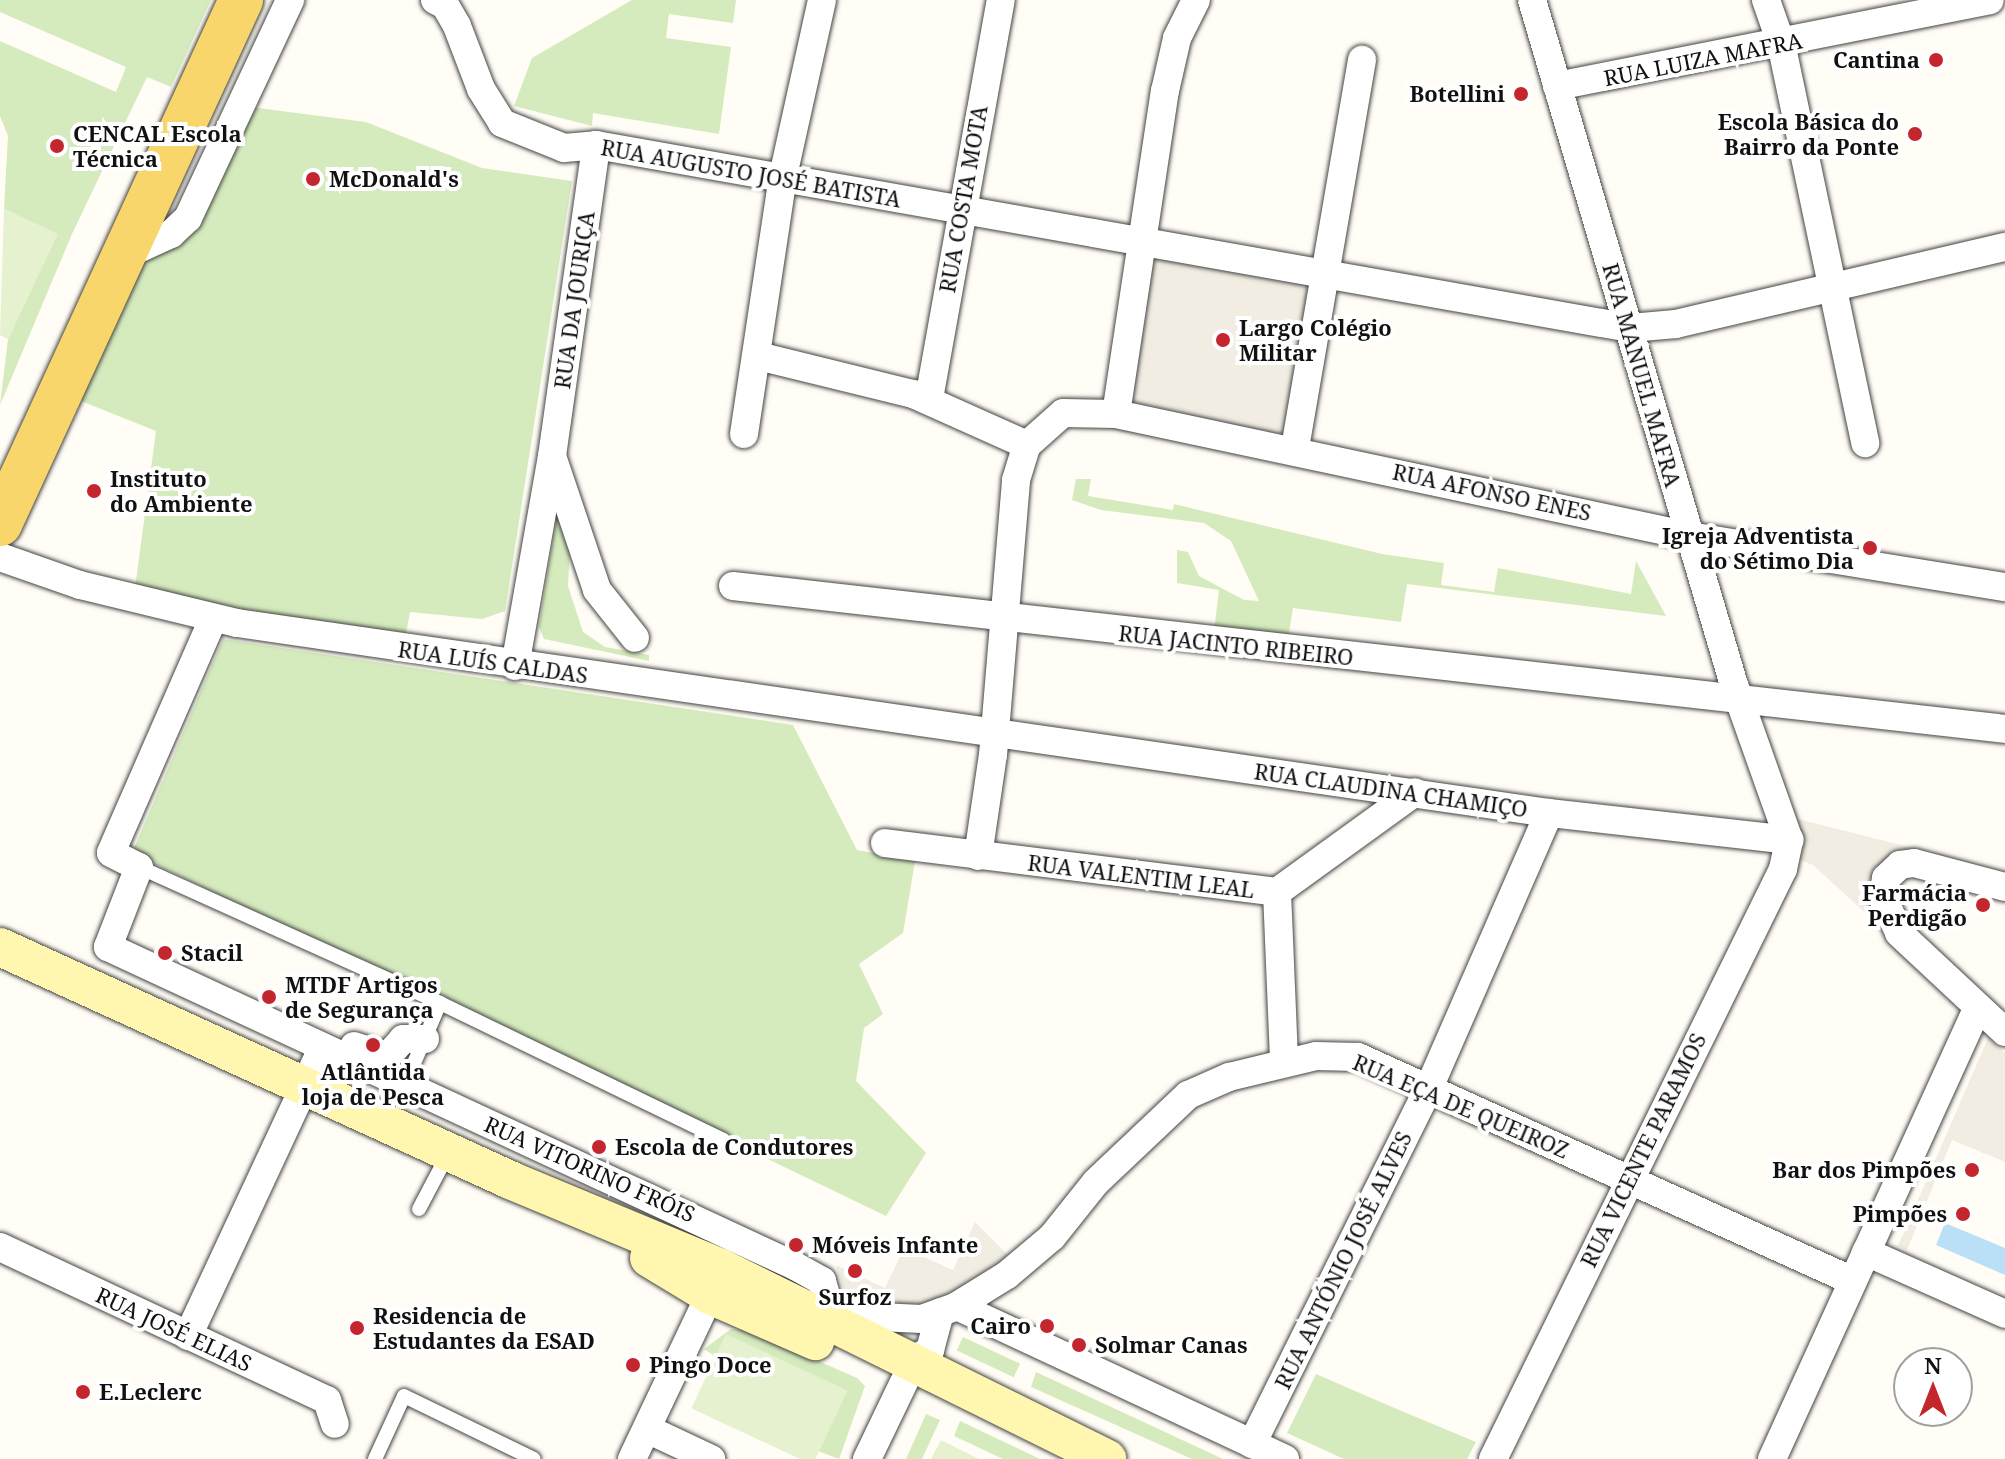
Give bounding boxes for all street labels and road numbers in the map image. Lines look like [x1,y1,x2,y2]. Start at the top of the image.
street label: RUA LUIZA MAFRA [1602,27,1804,91]
street label: RUA COSTA MOTA [934,103,992,295]
street label: RUA AUGUSTO JOSÉ BATISTA [599,134,903,212]
street label: RUA DA JOURIÇA [548,210,600,390]
street label: RUA MANUEL MAFRA [1597,260,1687,490]
street label: RUA AFONSO ENES [1390,458,1594,526]
street label: RUA JACINTO RIBEIRO [1117,620,1355,670]
street label: RUA LUÍS CALDAS [396,636,590,688]
street label: RUA CLAUDINA CHAMIÇO [1253,758,1529,822]
street label: RUA VALENTIM LEAL [1026,849,1256,903]
street label: RUA VICENTE PARAMOS [1575,1029,1711,1271]
street label: RUA EÇA DE QUEIROZ [1349,1049,1573,1163]
street label: RUA VITORINO FRÓIS [481,1111,699,1227]
street label: RUA ANTÓNIO JOSÉ ALVES [1269,1127,1417,1393]
street label: RUA JOSÉ ELIAS [92,1281,256,1377]

